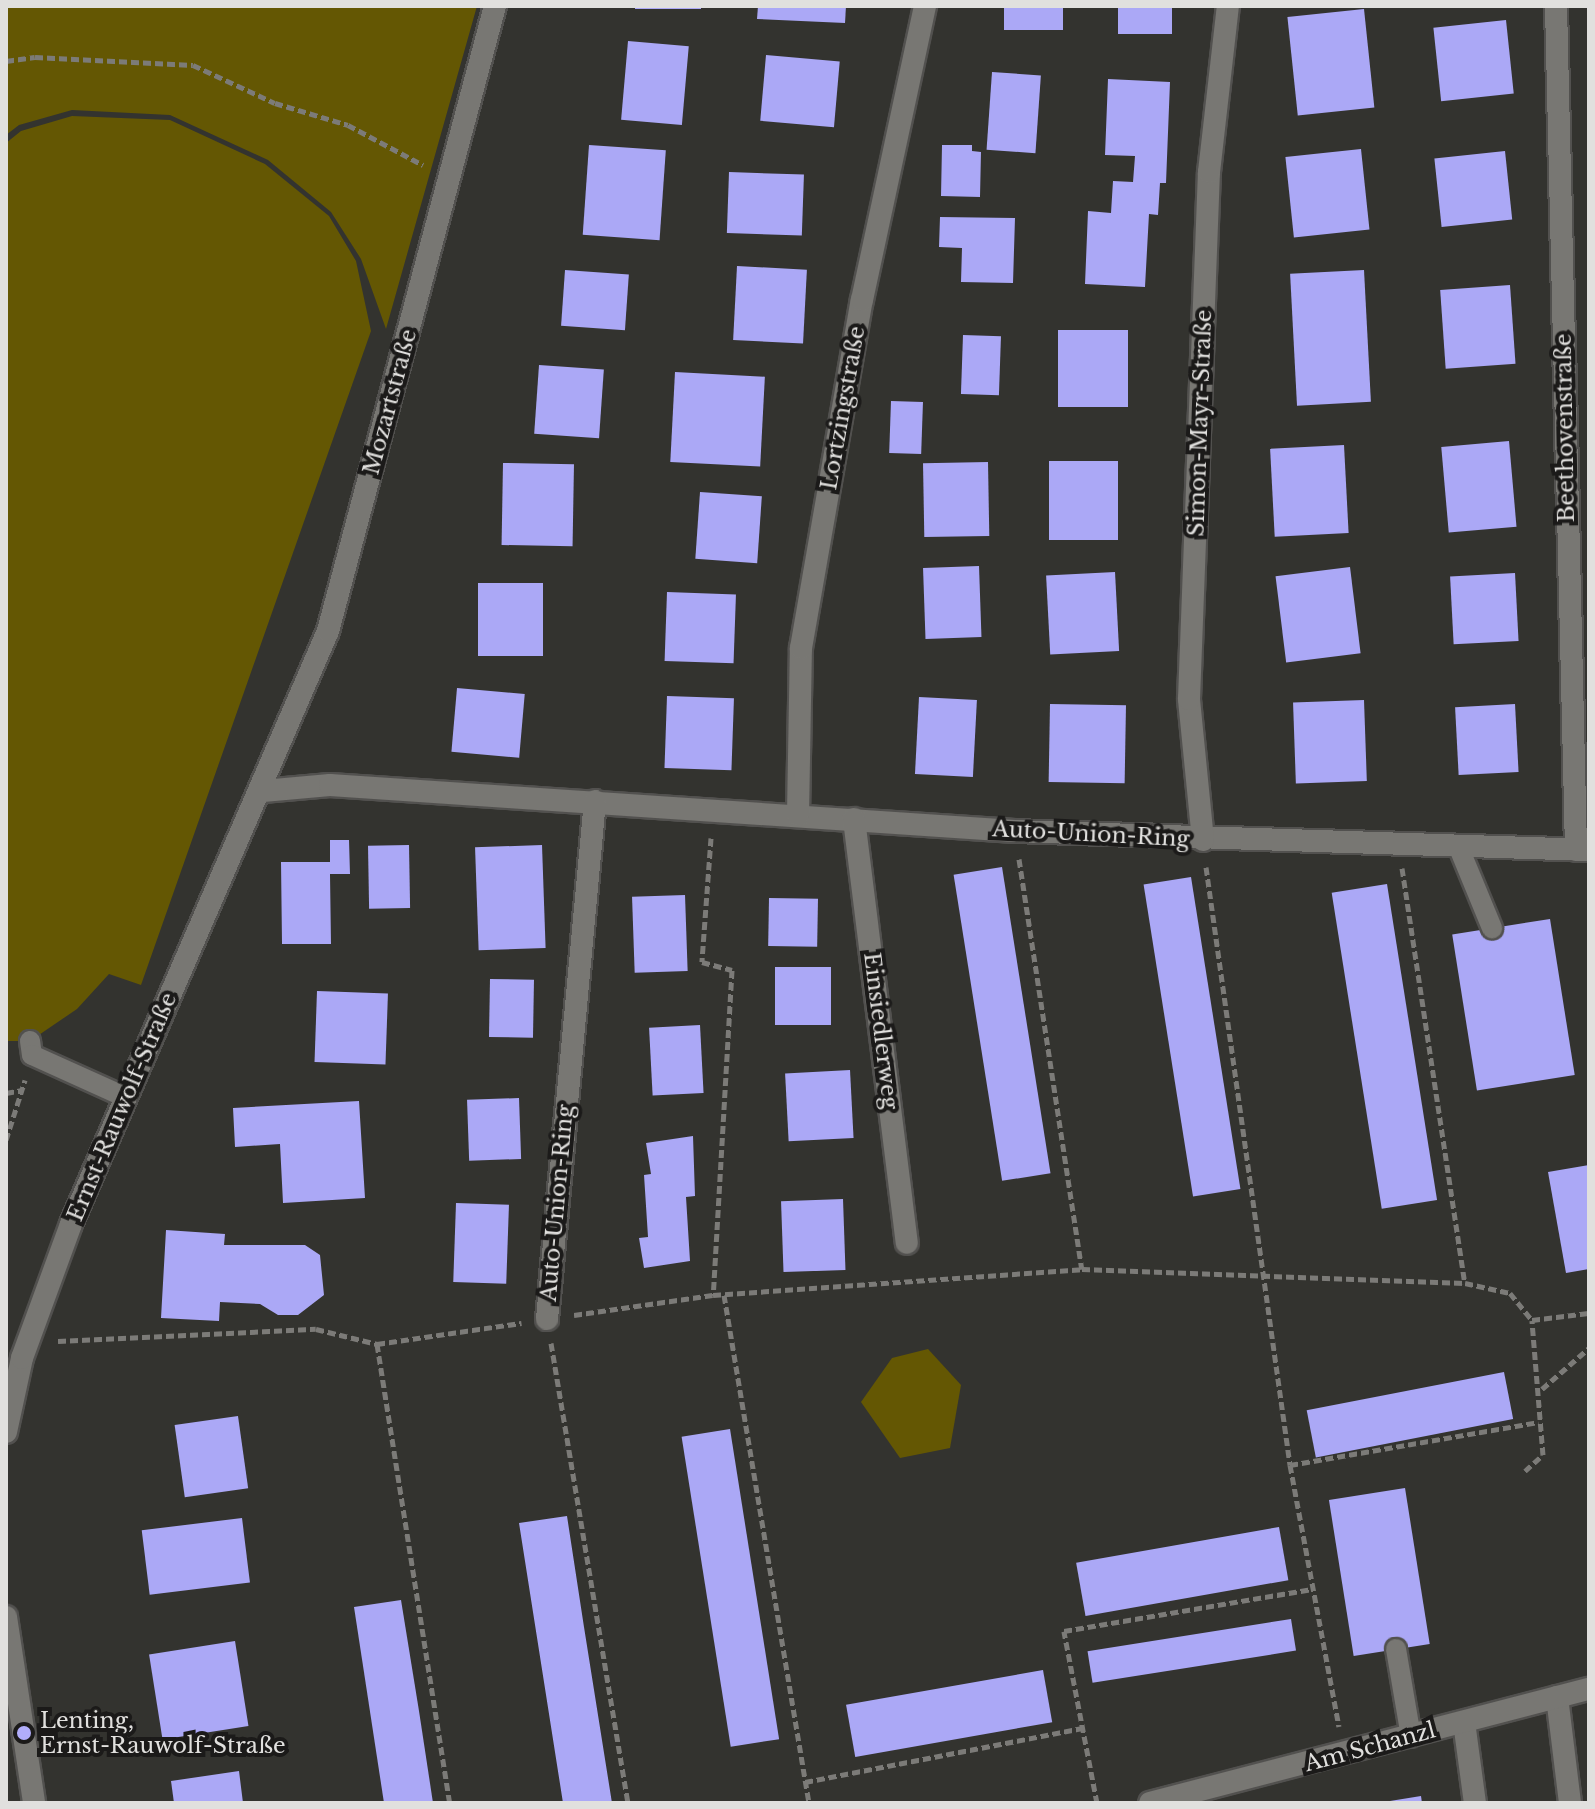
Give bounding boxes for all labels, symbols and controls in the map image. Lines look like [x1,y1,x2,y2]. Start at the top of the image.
street label: Simon-Mayr-Straße [1183,309,1217,537]
street label: Lortzingstraße [816,324,870,492]
street label: Mozartstraße [358,326,422,478]
street label: Beethovenstraße [1550,333,1580,523]
street label: Auto-Union-Ring [992,816,1190,852]
street label: Einsiedlerweg [858,951,904,1111]
street label: Ernst-Rauwolf-Straße [62,989,182,1225]
street label: Auto-Union-Ring [535,1103,579,1303]
place label: Lenting, Ernst-Rauwolf-Straße [40,1707,286,1758]
street label: Am Schanzl [1301,1717,1439,1777]
marker: Lenting, Ernst-Rauwolf-Straße [15,1724,33,1742]

